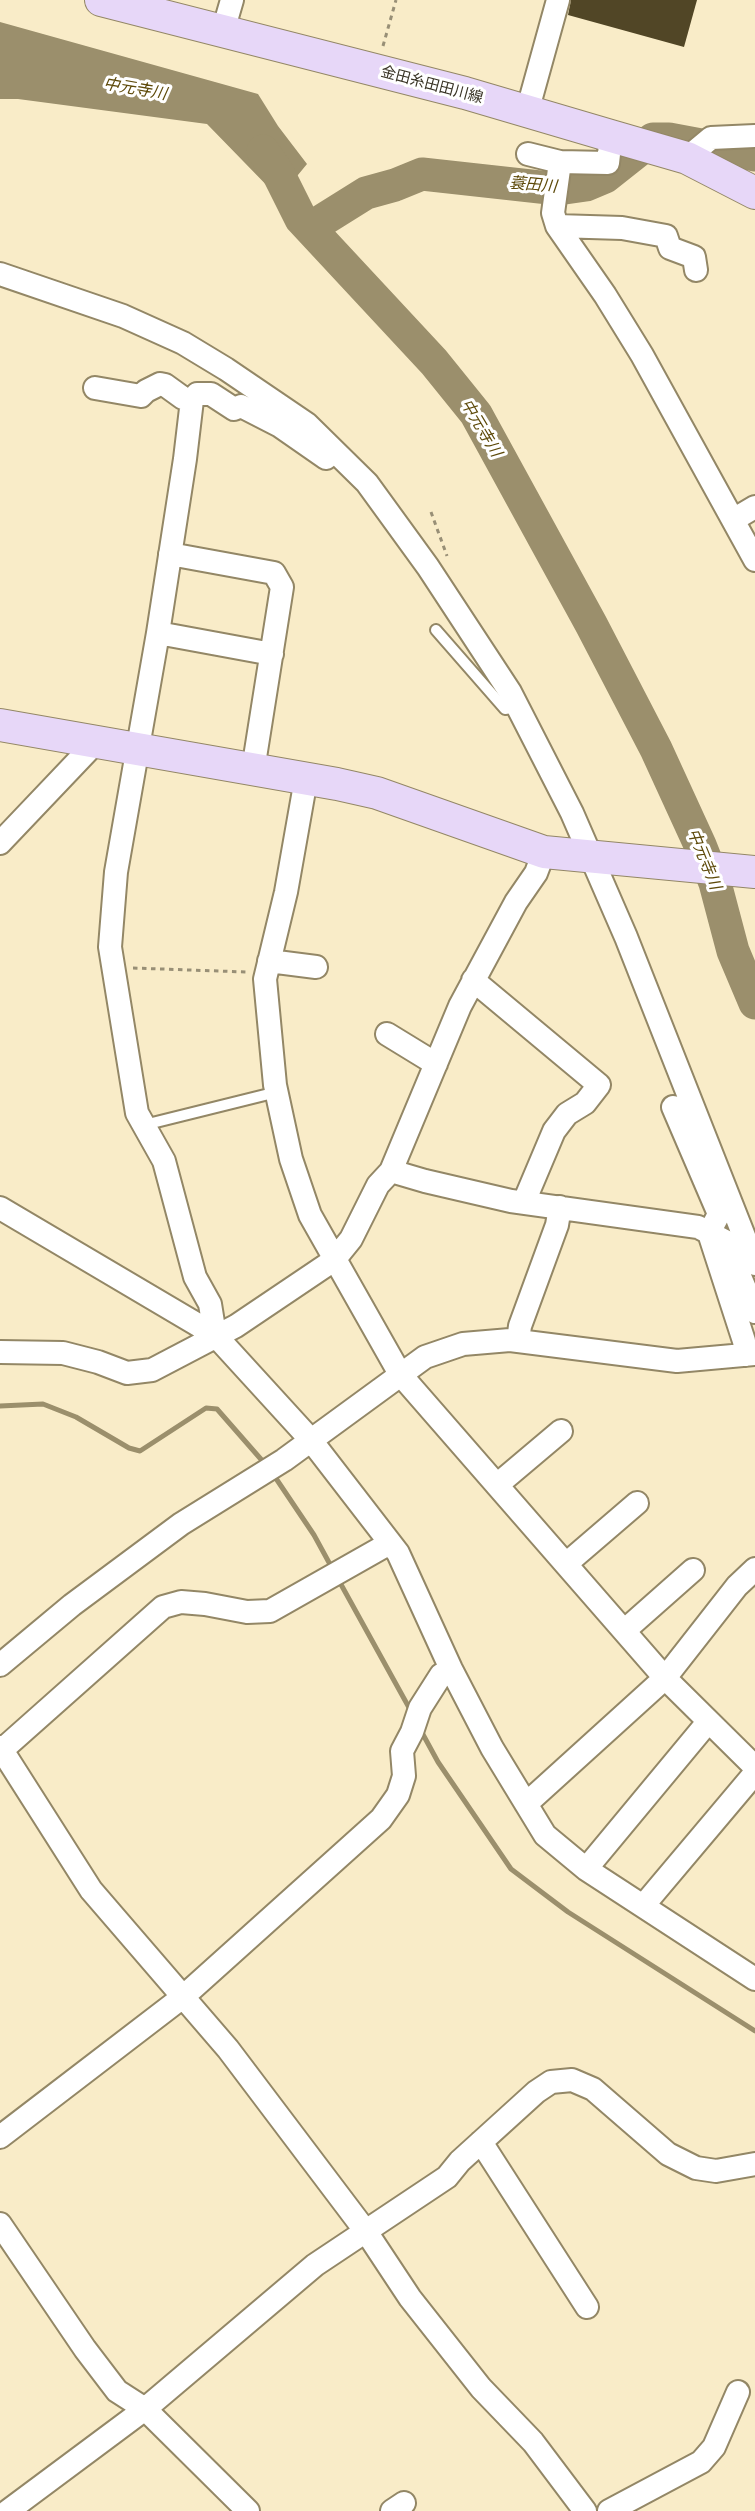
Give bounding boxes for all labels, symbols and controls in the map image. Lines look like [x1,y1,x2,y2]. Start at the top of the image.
street label: 金田糸田田川線 [379,63,485,107]
water label: 中元寺川 [102,74,168,104]
water label: 蓑田川 [508,173,558,197]
water label: 中元寺川 [456,396,506,460]
water label: 中元寺川 [683,826,725,892]

